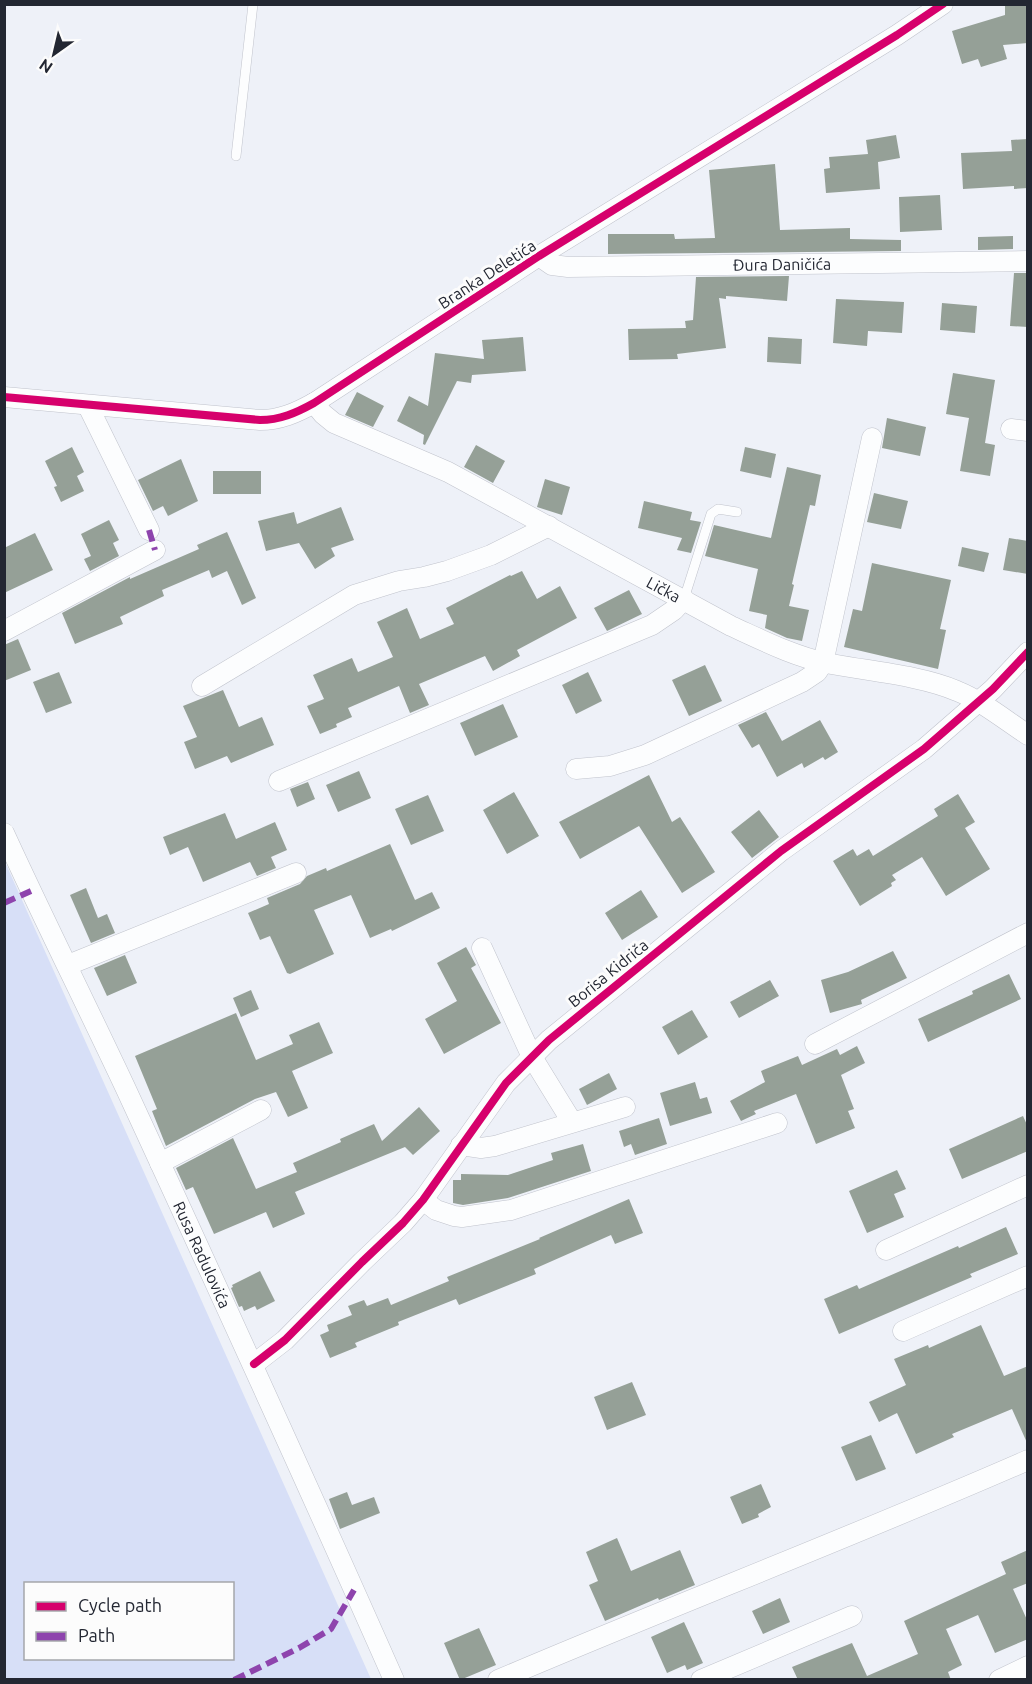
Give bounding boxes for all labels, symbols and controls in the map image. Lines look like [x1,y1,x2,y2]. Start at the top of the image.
north arrow [24,24,84,84]
text: N [36,56,56,77]
street label: Branka Deletića [435,236,539,312]
street label: Đura Daničića [733,255,831,274]
street label: Lička [644,573,684,606]
street label: Borisa Kidriča [565,935,651,1011]
street label: Rusa Radulovića [170,1198,234,1311]
legend [24,1582,234,1660]
text: Cycle path [78,1595,162,1615]
text: Path [78,1625,115,1645]

